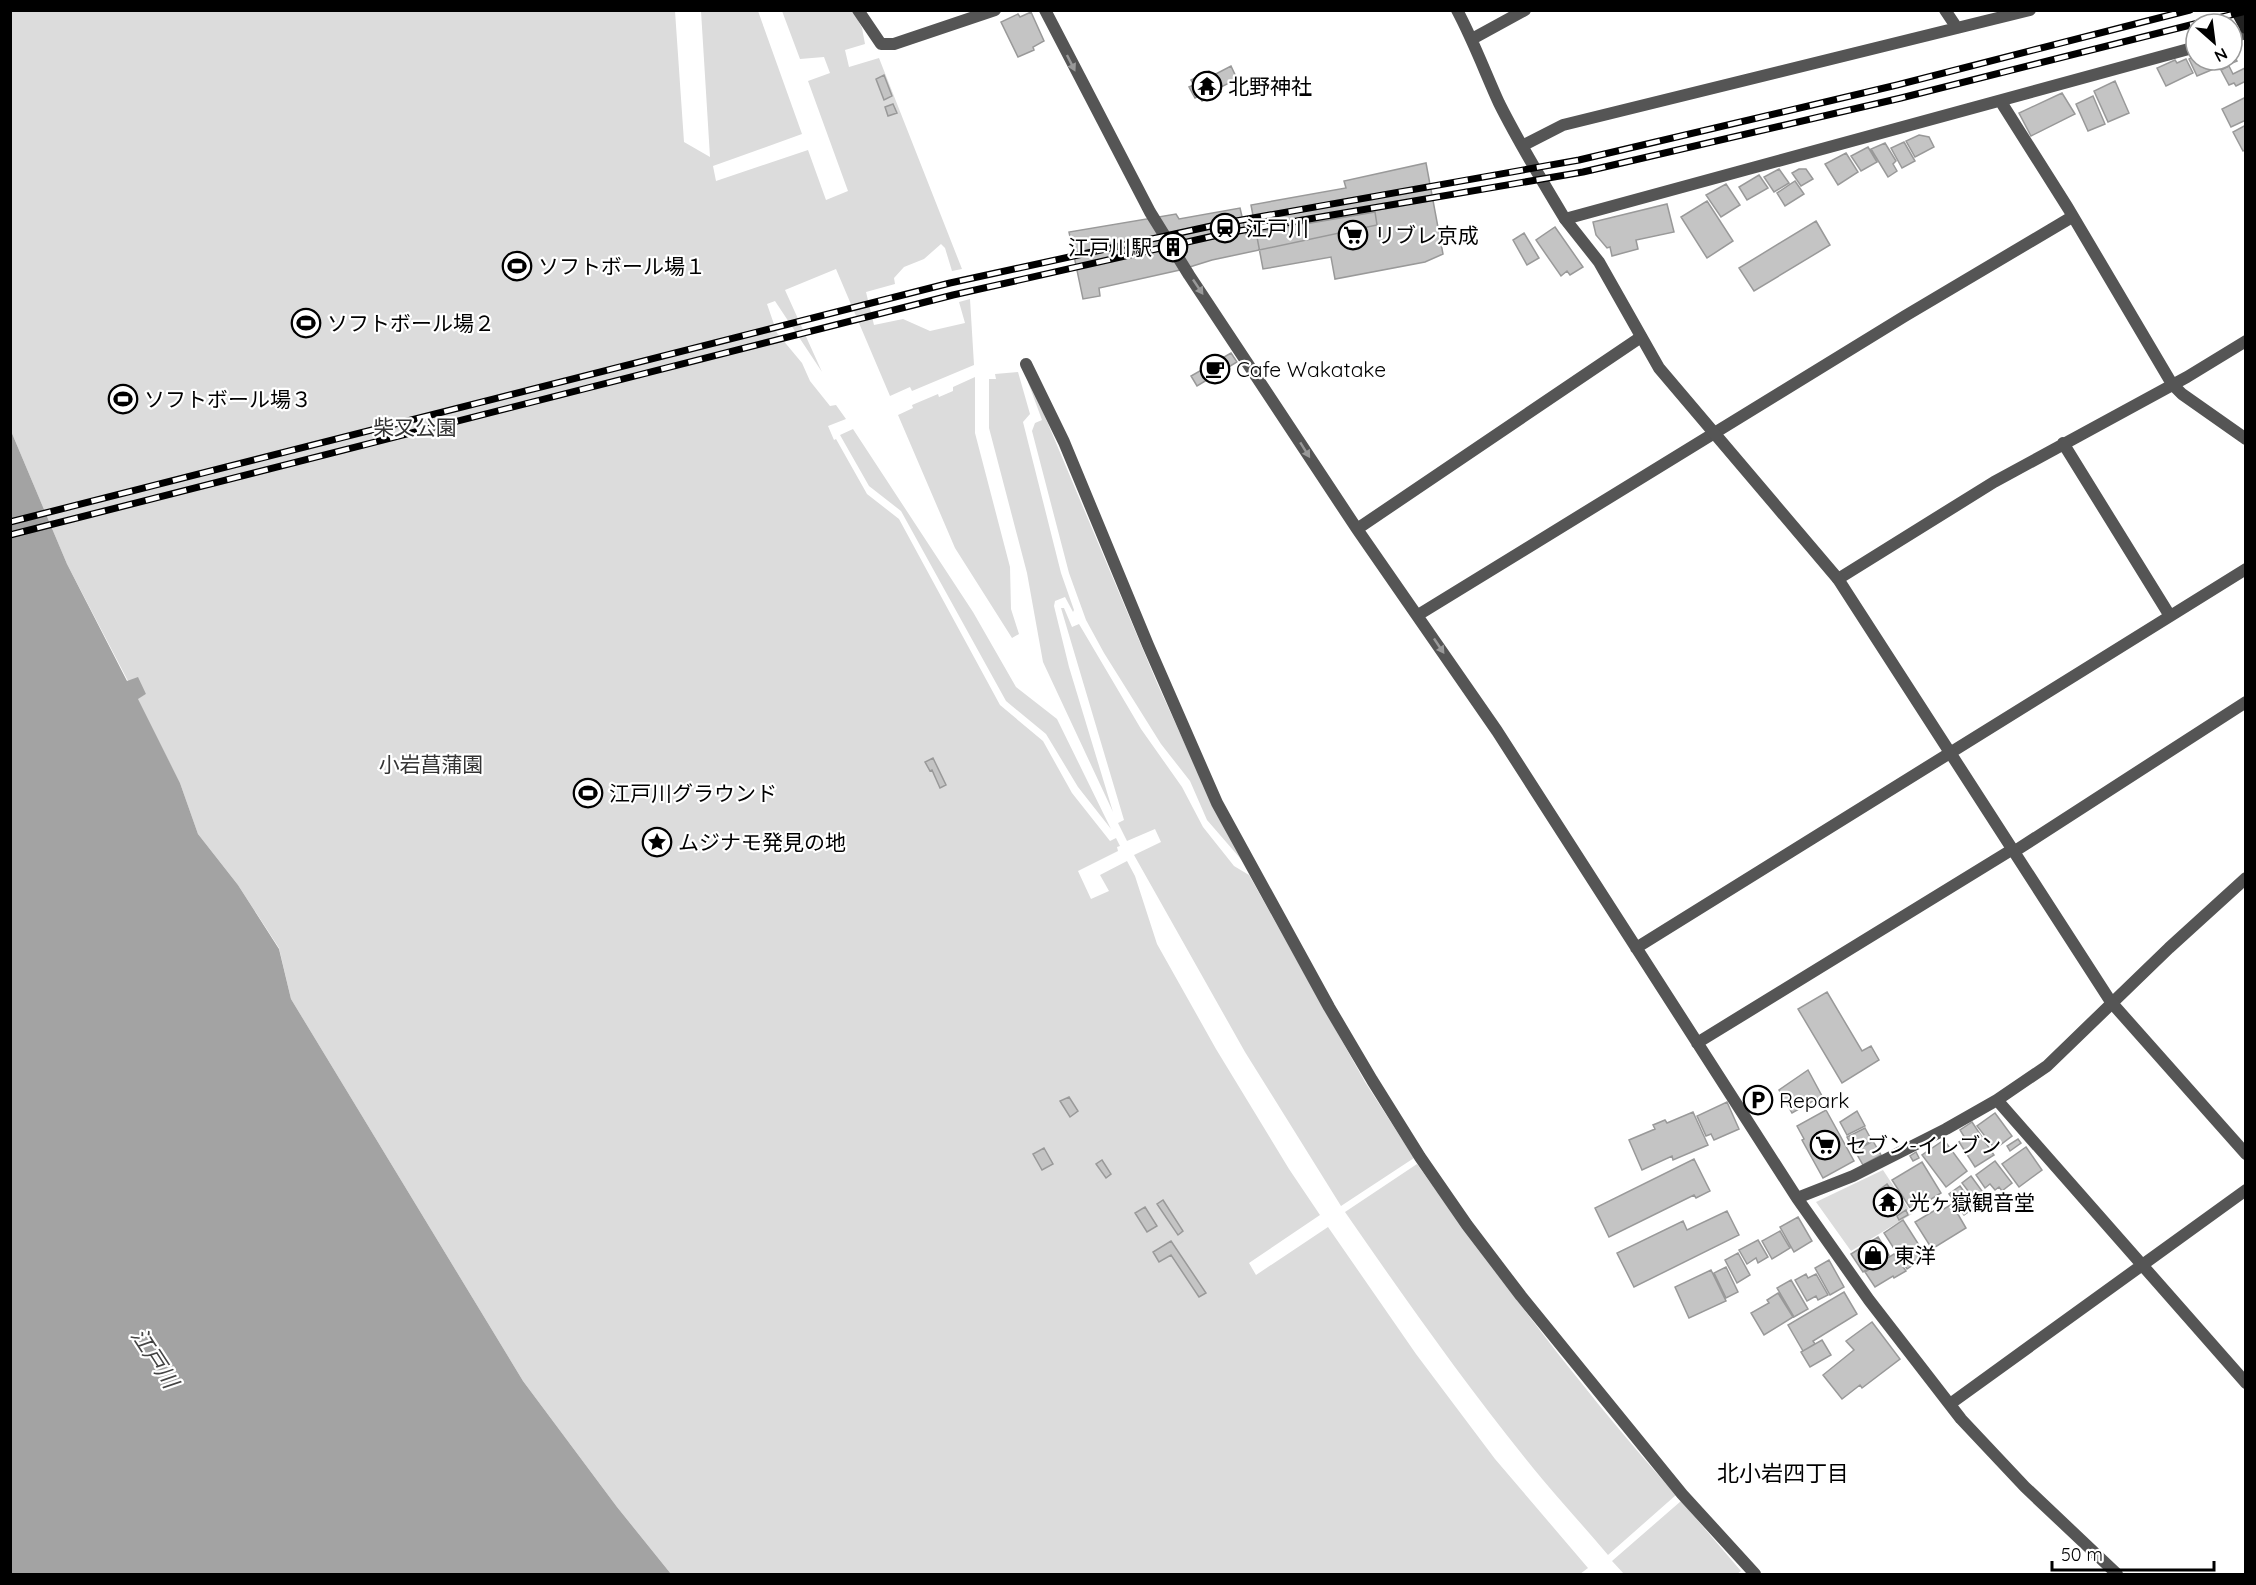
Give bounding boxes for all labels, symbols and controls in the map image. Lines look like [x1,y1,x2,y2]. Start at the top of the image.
north arrow [2184,12,2244,72]
text: N [2211,44,2231,67]
one-way arrow [1067,54,1076,71]
temple icon: 北野神社 [1191,70,1223,102]
place label: 北野神社 [1228,73,1312,99]
station icon: 江戸川 [1209,212,1241,244]
place label: 江戸川 [1246,215,1309,241]
supermarket icon: リブレ京成 [1337,219,1369,251]
place label: リブレ京成 [1374,222,1479,248]
building icon: 江戸川駅 [1157,231,1189,263]
place label: 江戸川駅 [1068,234,1152,260]
sports icon: ソフトボール場１ [501,250,533,282]
place label: ソフトボール場１ [538,253,706,279]
one-way arrow [1192,279,1204,295]
sports icon: ソフトボール場２ [290,307,322,339]
place label: ソフトボール場２ [327,310,495,336]
cafe icon: Cafe Wakatake [1199,353,1231,385]
place label: Cafe Wakatake [1236,356,1386,382]
sports icon: ソフトボール場３ [107,383,139,415]
place label: ソフトボール場３ [144,386,312,412]
park label: 柴又公園 [373,414,457,440]
one-way arrow [1299,442,1310,459]
one-way arrow [1433,638,1444,654]
park label: 小岩菖蒲園 [379,751,484,777]
sports icon: 江戸川グラウンド [572,777,604,809]
place label: 江戸川グラウンド [609,780,777,806]
place icon: ムジナモ発見の地 [641,826,673,858]
place label: ムジナモ発見の地 [678,829,846,855]
parking icon: Repark [1742,1084,1774,1116]
place label: Repark [1779,1087,1850,1113]
supermarket icon: セブン-イレブン [1809,1129,1841,1161]
place label: セブン-イレブン [1846,1132,2001,1158]
temple icon: 光ヶ嶽観音堂 [1872,1186,1904,1218]
place label: 光ヶ嶽観音堂 [1909,1189,2035,1215]
shop icon: 東洋 [1857,1239,1889,1271]
place label: 東洋 [1894,1242,1936,1268]
water label: 江戸川 [125,1323,186,1395]
district label: 北小岩四丁目 [1717,1459,1849,1487]
scale bar [2052,1534,2214,1572]
text: 50 m [2061,1543,2103,1566]

